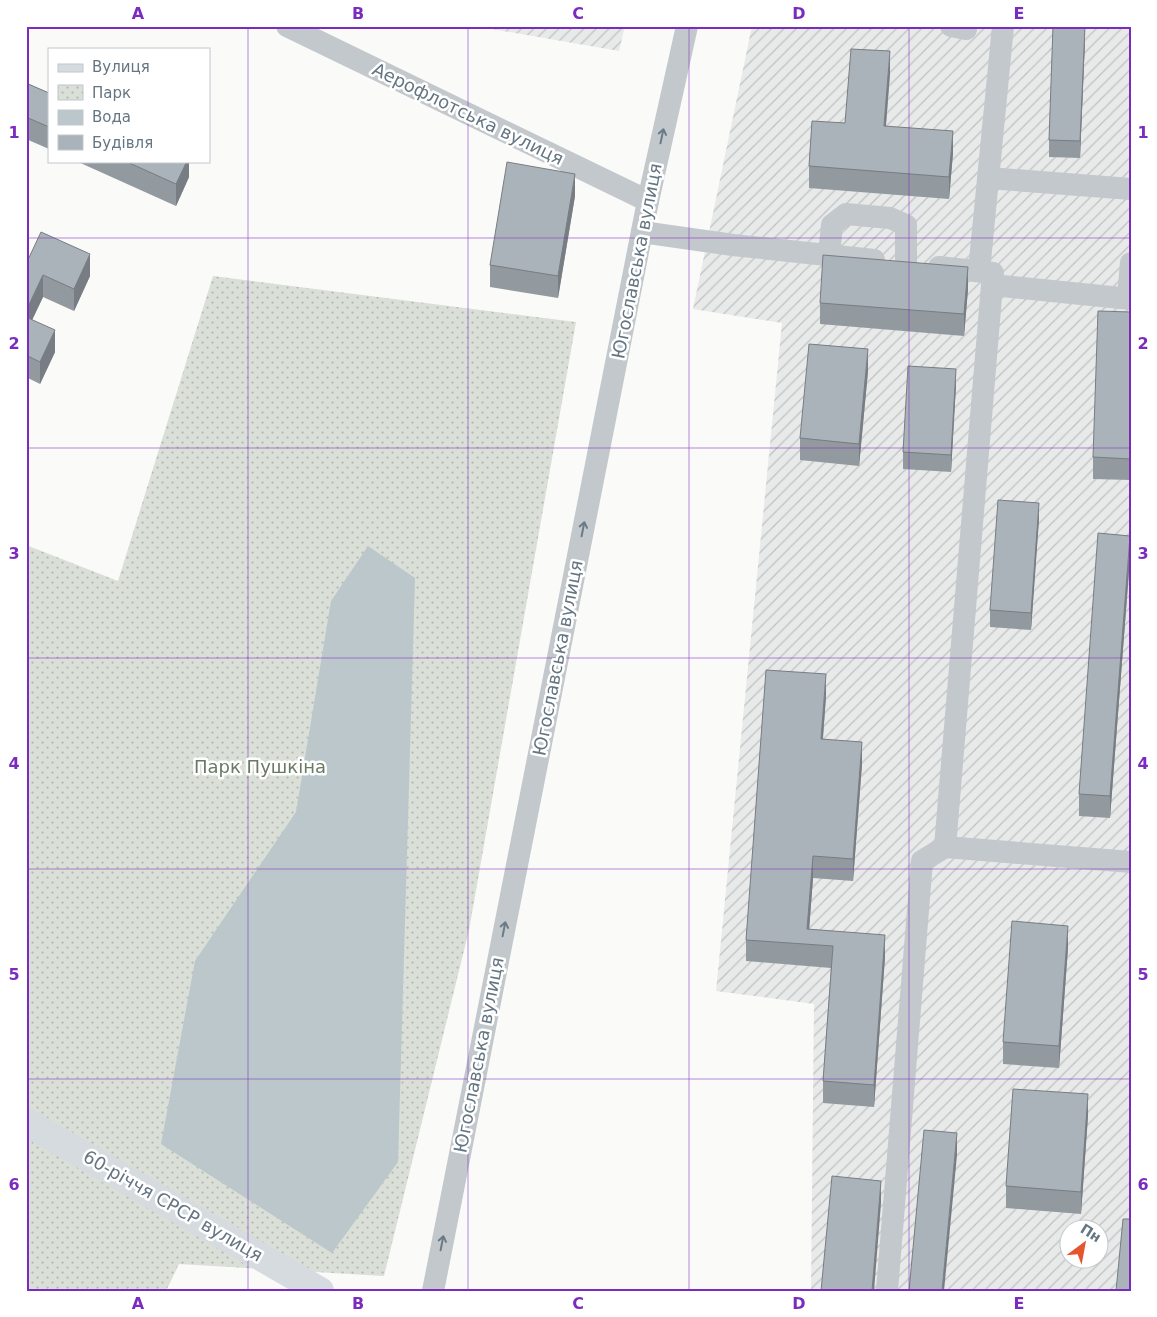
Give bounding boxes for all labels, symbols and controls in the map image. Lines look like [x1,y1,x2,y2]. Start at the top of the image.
text: A [132,4,145,23]
text: B [352,4,364,23]
text: C [572,4,584,23]
text: D [792,4,806,23]
text: E [1014,4,1024,23]
legend [48,48,210,162]
text: Вулиця [92,58,150,76]
street label: Аерофлотська вулиця [369,58,567,169]
text: Парк [92,84,131,102]
text: Вода [92,108,131,126]
text: 1 [8,123,20,142]
text: 1 [1137,123,1149,142]
one-way arrow [658,129,668,145]
text: Будівля [92,134,153,152]
street label: Югославська вулиця [607,161,666,360]
text: 2 [8,334,20,353]
text: 2 [1137,334,1149,353]
one-way arrow [579,522,589,538]
text: 3 [8,544,20,563]
text: 3 [1137,544,1149,563]
street label: Югославська вулиця [528,558,587,757]
text: 4 [8,754,20,773]
text: 4 [1137,754,1149,773]
park label: Парк Пушкіна [194,756,326,777]
one-way arrow [500,921,510,937]
street label: Югославська вулиця [449,955,508,1154]
text: 5 [8,965,20,984]
text: 5 [1137,965,1149,984]
street label: 60-річчя СРСР вулиця [80,1146,267,1266]
text: 6 [8,1175,20,1194]
text: 6 [1137,1175,1149,1194]
north arrow [1060,1220,1110,1270]
text: Пн [1078,1221,1104,1245]
one-way arrow [438,1235,448,1251]
text: A [132,1294,145,1313]
text: B [352,1294,364,1313]
text: C [572,1294,584,1313]
text: D [792,1294,806,1313]
text: E [1014,1294,1024,1313]

